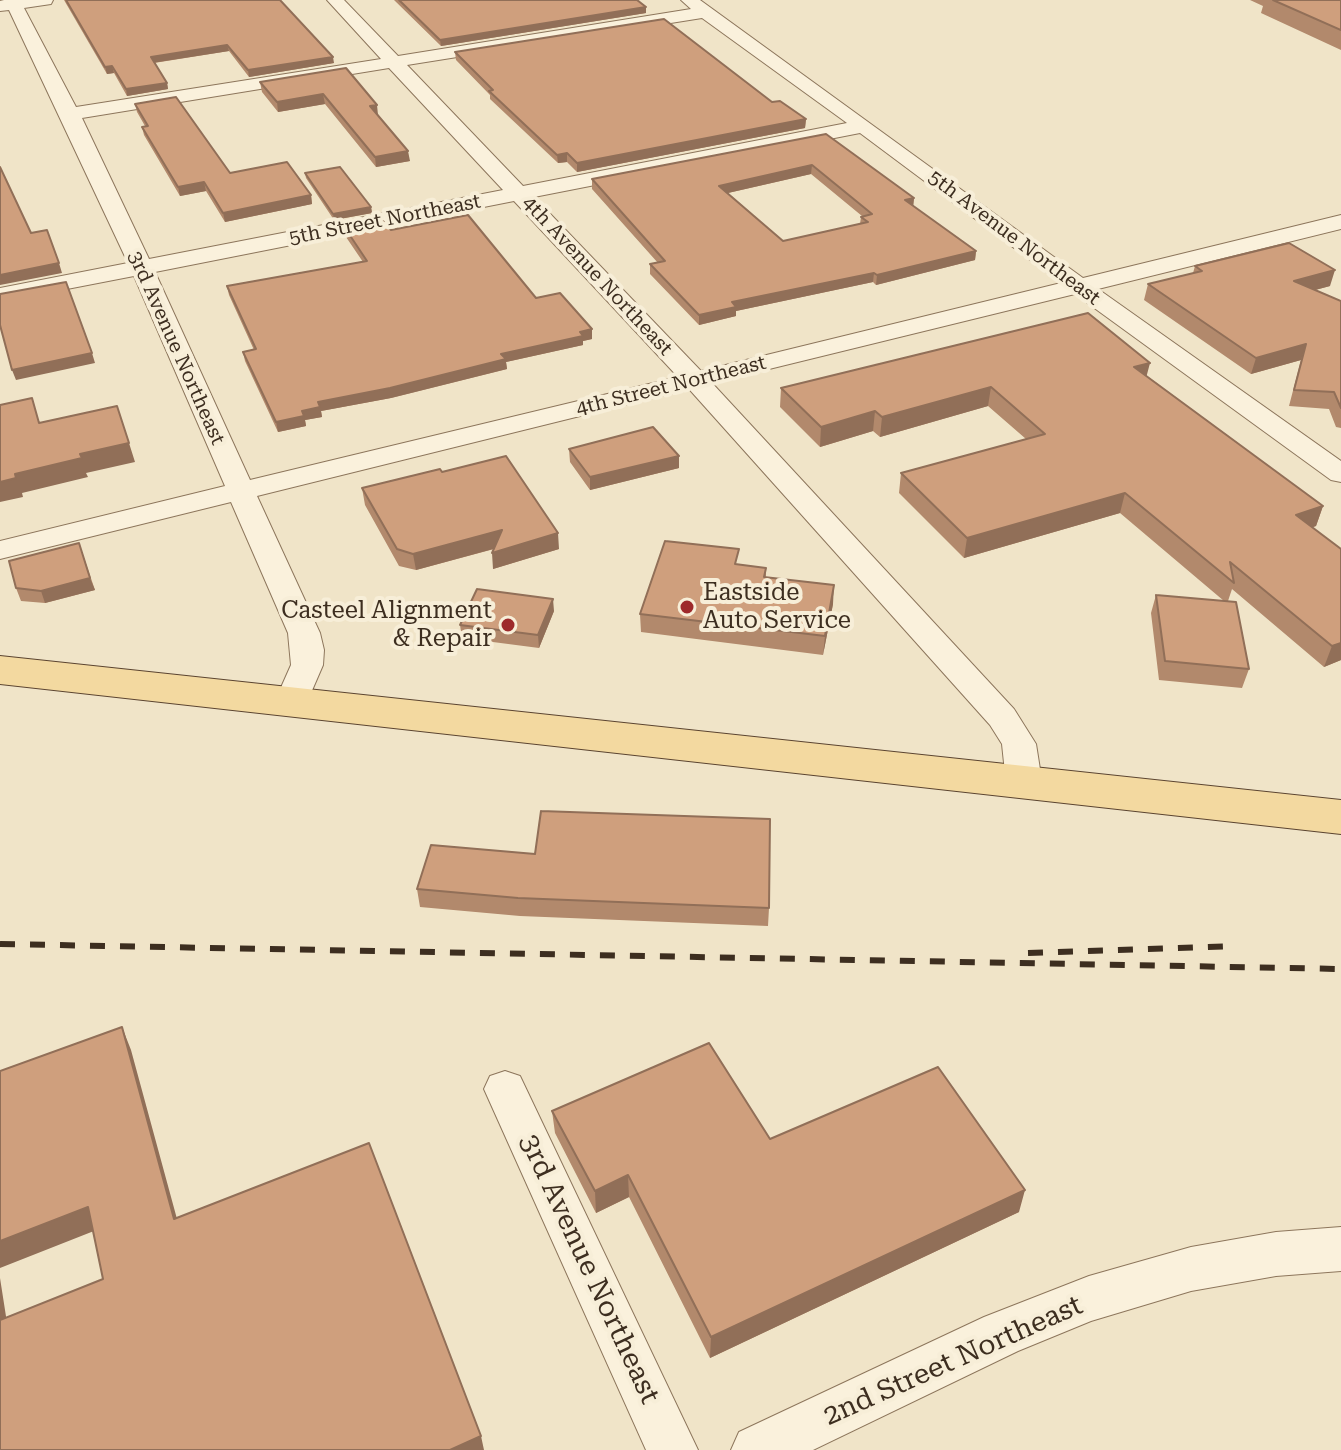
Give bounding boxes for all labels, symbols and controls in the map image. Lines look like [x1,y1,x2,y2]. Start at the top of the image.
street label: 5th Avenue Northeast [923,166,1105,310]
street label: 5th Street Northeast [287,190,483,250]
street label: 4th Avenue Northeast [517,191,677,361]
street label: 3rd Avenue Northeast [122,247,230,449]
street label: 4th Street Northeast [574,351,768,421]
place label: Eastside Auto Service [703,579,851,635]
place label: Casteel Alignment & Repair [281,597,492,653]
marker: Eastside Auto Service [678,598,696,616]
marker: Casteel Alignment & Repair [499,616,517,634]
street label: 3rd Avenue Northeast [512,1129,666,1409]
street label: 2nd Street Northeast [818,1289,1088,1433]

